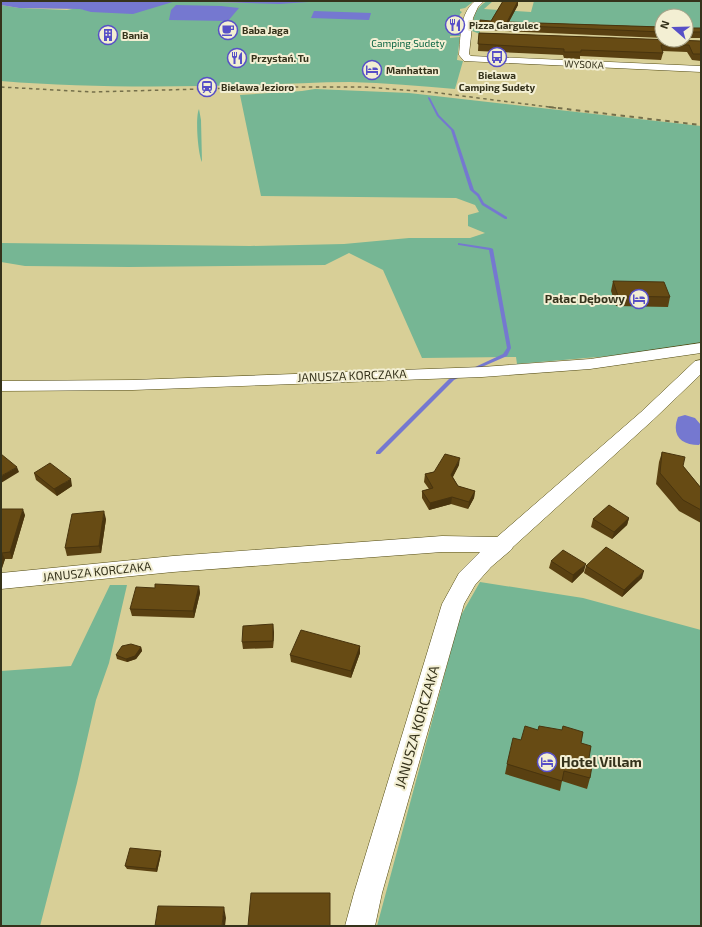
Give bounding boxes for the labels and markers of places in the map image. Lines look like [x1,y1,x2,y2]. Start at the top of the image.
restaurant icon: Pizza Gargulec [444,14,466,36]
cafe icon: Baba Jaga [217,19,239,41]
place label: Pizza Gargulec [469,19,539,31]
building icon: Bania [97,24,119,46]
place label: Baba Jaga [242,24,289,36]
place label: Bania [122,29,149,41]
bus stop icon: Bielawa Camping Sudety [486,46,508,68]
restaurant icon: Przystań. Tu [226,47,248,69]
place label: Przystań. Tu [251,52,309,65]
hotel icon: Manhattan [361,59,383,81]
place label: Manhattan [386,64,438,76]
place label: Bielawa Camping Sudety [459,69,535,94]
station icon: Bielawa Jezioro [196,76,218,98]
place label: Bielawa Jezioro [221,81,294,93]
hotel icon: Pałac Dębowy [628,288,650,310]
place label: Pałac Dębowy [545,291,625,306]
hotel icon: Hotel Villam [536,751,558,773]
place label: Hotel Villam [561,753,642,770]

